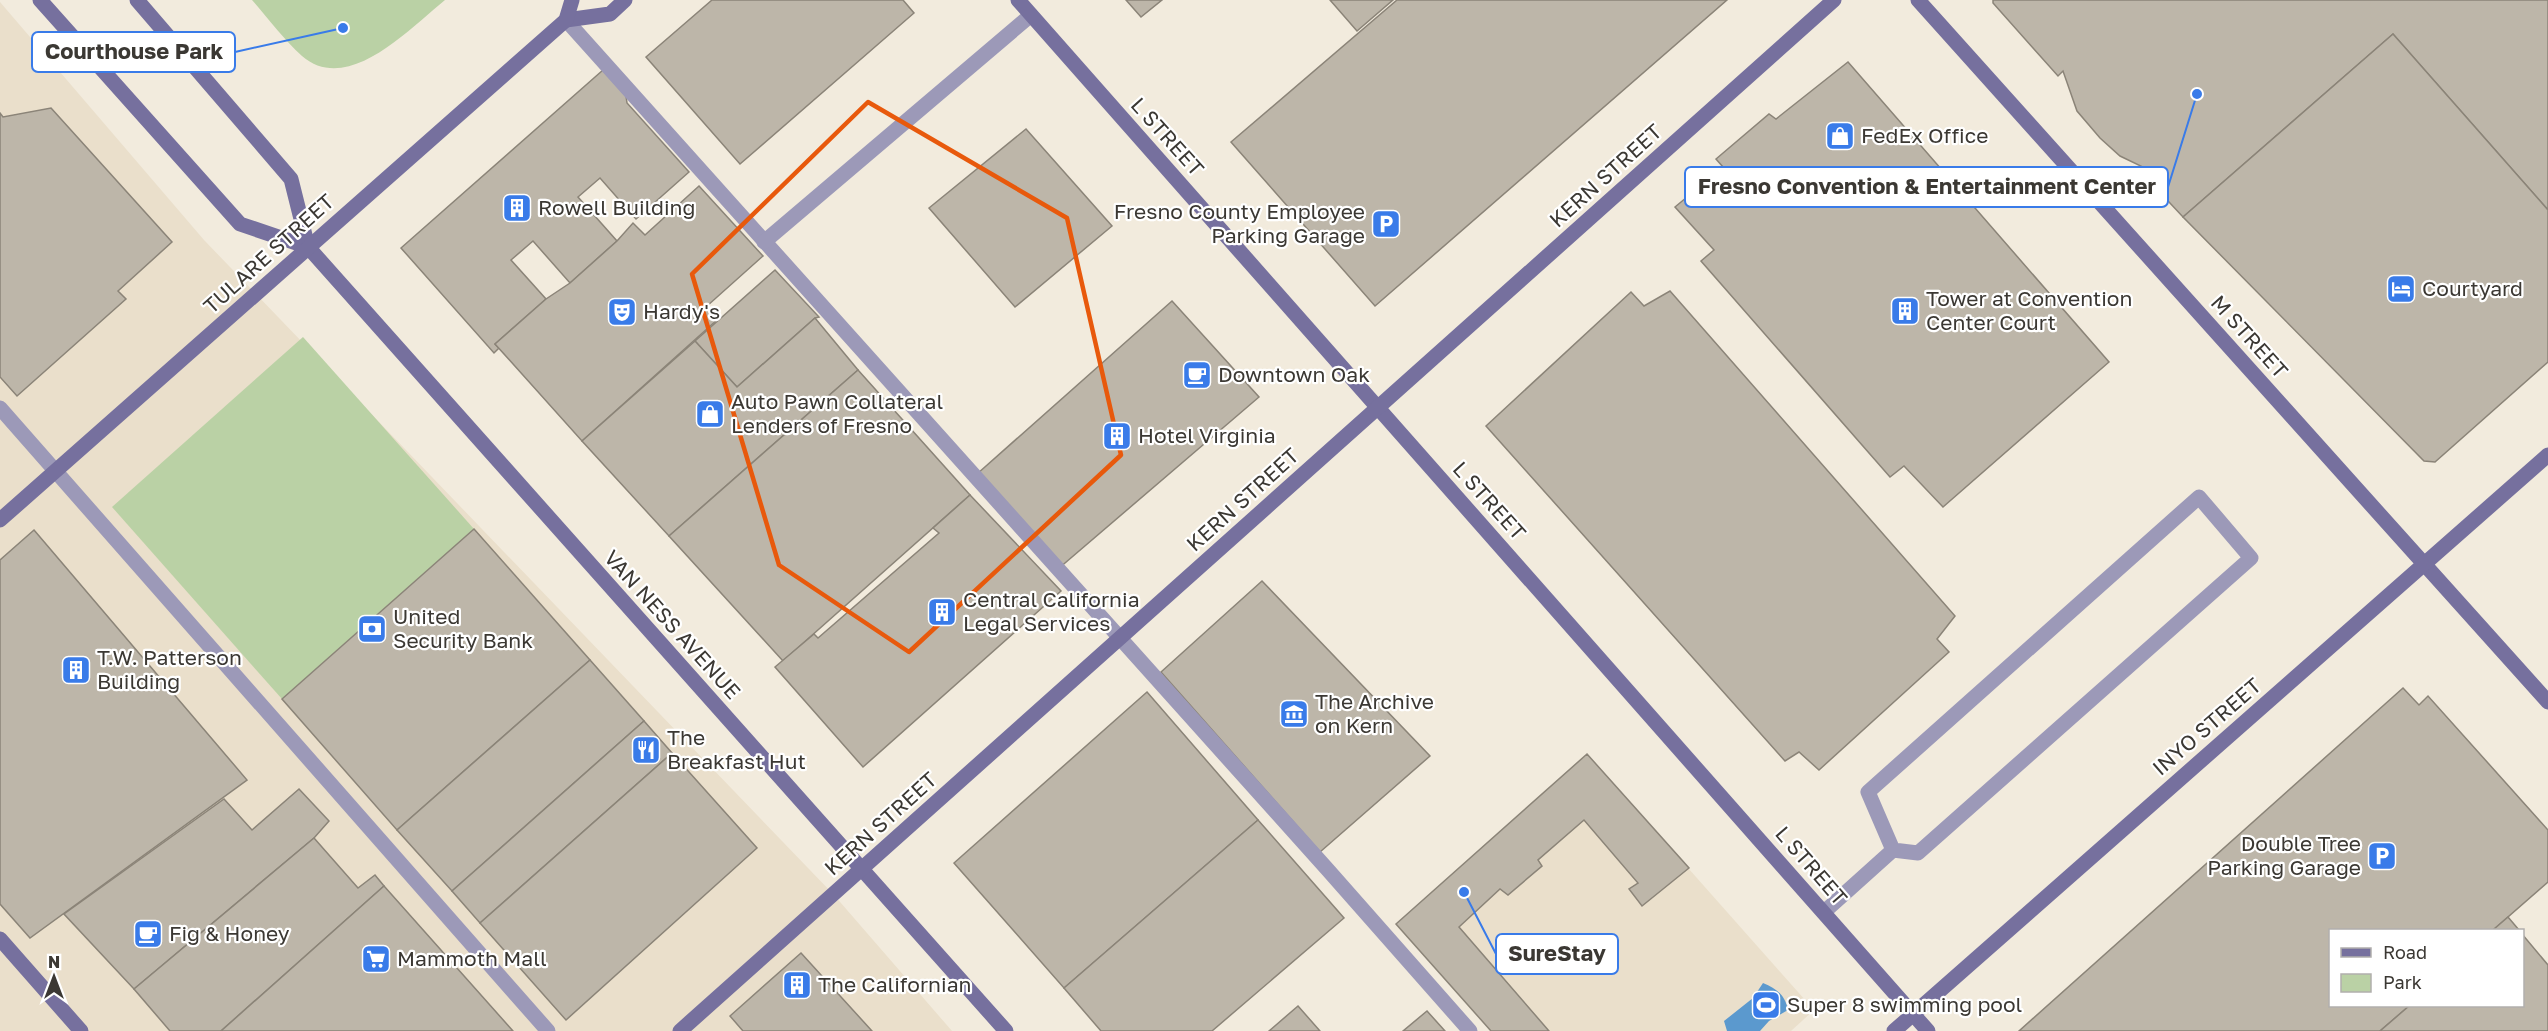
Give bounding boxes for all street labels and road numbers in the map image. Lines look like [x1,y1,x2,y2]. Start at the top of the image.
street label: L STREET [1126,92,1210,181]
street label: KERN STREET [1544,118,1667,232]
street label: TULARE STREET [198,188,339,319]
street label: M STREET [2206,289,2294,383]
street label: KERN STREET [1181,442,1304,556]
street label: L STREET [1448,456,1532,545]
street label: VAN NESS AVENUE [599,544,746,704]
street label: INYO STREET [2147,672,2266,781]
street label: KERN STREET [819,766,942,880]
street label: L STREET [1770,820,1853,910]

